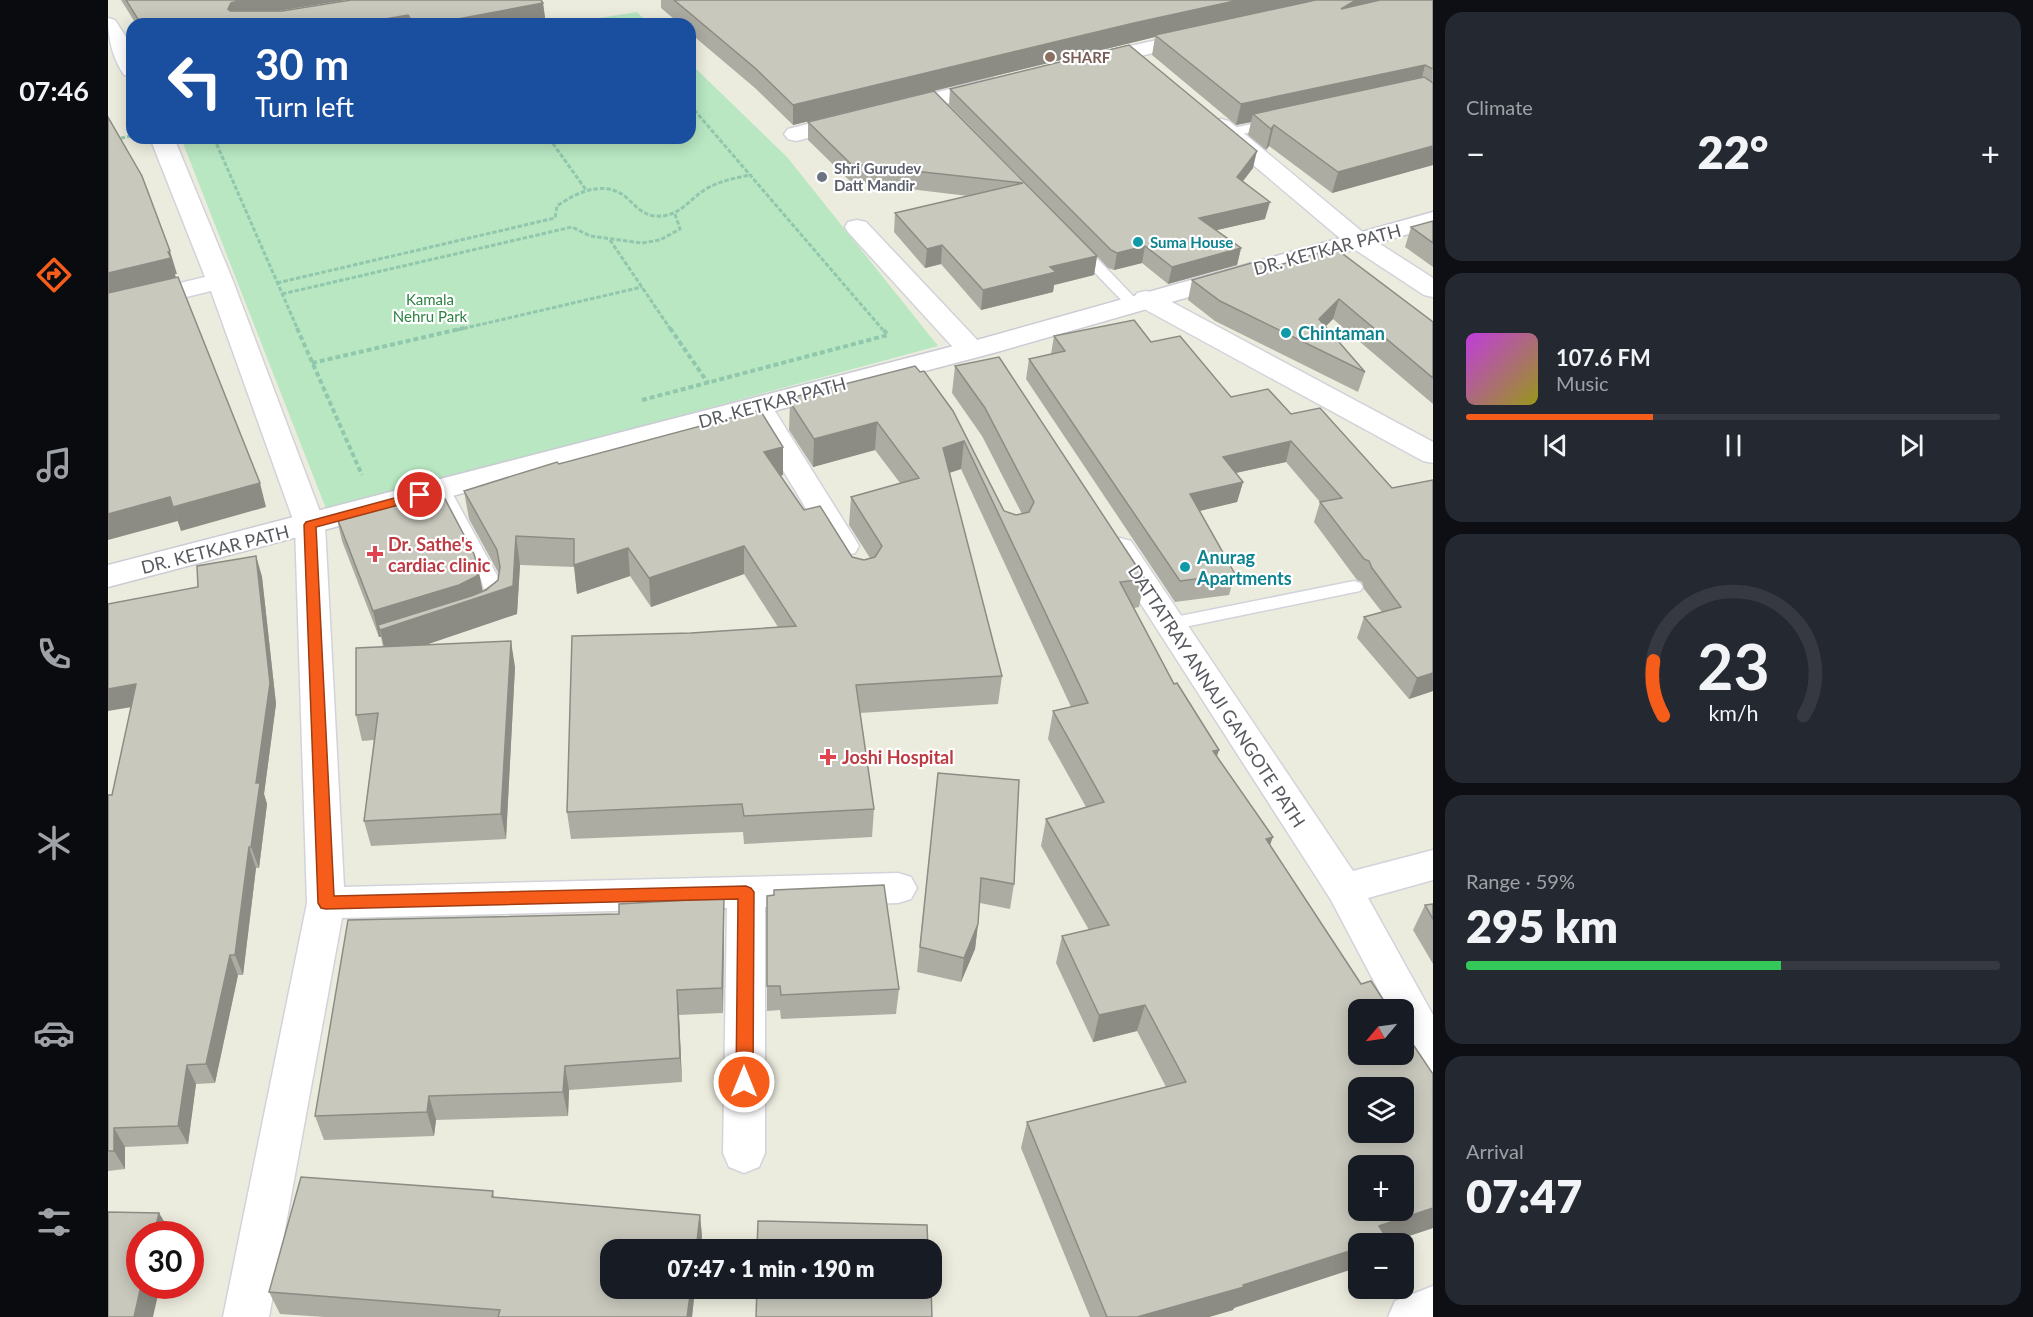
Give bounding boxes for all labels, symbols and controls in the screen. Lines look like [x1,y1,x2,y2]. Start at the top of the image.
text: 30 m [255,39,349,89]
icon: left [156,42,234,120]
place label: SHARF [1062,48,1111,66]
marker: SHARF [1043,50,1057,64]
text: 07:46 [19,74,89,107]
text: Turn left [255,90,354,123]
text: Climate [1466,95,1533,119]
text: 22° [1698,125,1768,179]
text: − [1466,133,1485,173]
text: + [1981,133,2000,173]
place label: Shri Gurudev Datt Mandir [834,159,921,194]
marker: Shri Gurudev Datt Mandir [815,170,829,184]
street label: DR. KETKAR PATH [1251,219,1403,279]
place label: Suma House [1150,233,1233,251]
marker: Suma House [1131,235,1145,249]
icon: directions [33,254,75,296]
park label: Kamala Nehru Park [393,290,468,325]
place label: Chintaman [1298,322,1385,344]
marker: Chintaman [1279,326,1293,340]
text: 107.6 FM [1556,344,1651,371]
text: Music [1556,371,1609,395]
street label: DR. KETKAR PATH [696,372,848,432]
icon: previous [1539,429,1572,462]
icon: pause [1717,429,1750,462]
icon: next [1895,429,1928,462]
icon: music [33,444,75,486]
pin [394,469,445,520]
icon: arrive [403,478,436,511]
street label: DR. KETKAR PATH [139,520,291,578]
place label: Dr. Sathe's cardiac clinic [388,533,491,576]
marker: Dr. Sathe's cardiac clinic [366,545,384,563]
place label: Anurag Apartments [1196,546,1292,589]
marker: Anurag Apartments [1178,560,1192,574]
street label: DATTATRAY ANNAJI GANGOTE PATH [1124,561,1310,831]
text: 23 [1697,628,1769,703]
icon: phone [33,633,75,675]
text: km/h [1708,700,1758,726]
place label: Joshi Hospital [842,746,954,768]
marker: Joshi Hospital [819,748,837,766]
icon: climate [33,822,75,864]
text: Range · 59% [1466,869,1575,893]
text: 295 km [1466,899,1618,953]
north arrow [1348,999,1414,1065]
map controls [1348,999,1414,1299]
icon: car [33,1012,75,1054]
position arrow [712,1050,776,1114]
button: layers [1348,1077,1414,1143]
text: Arrival [1466,1139,1524,1163]
button: + [1348,1155,1414,1221]
text: 07:47 [1466,1169,1582,1223]
icon: filters [33,1201,75,1243]
speed limit sign: 30 [126,1221,204,1299]
button: − [1348,1233,1414,1299]
text: 07:47 · 1 min · 190 m [668,1255,874,1282]

